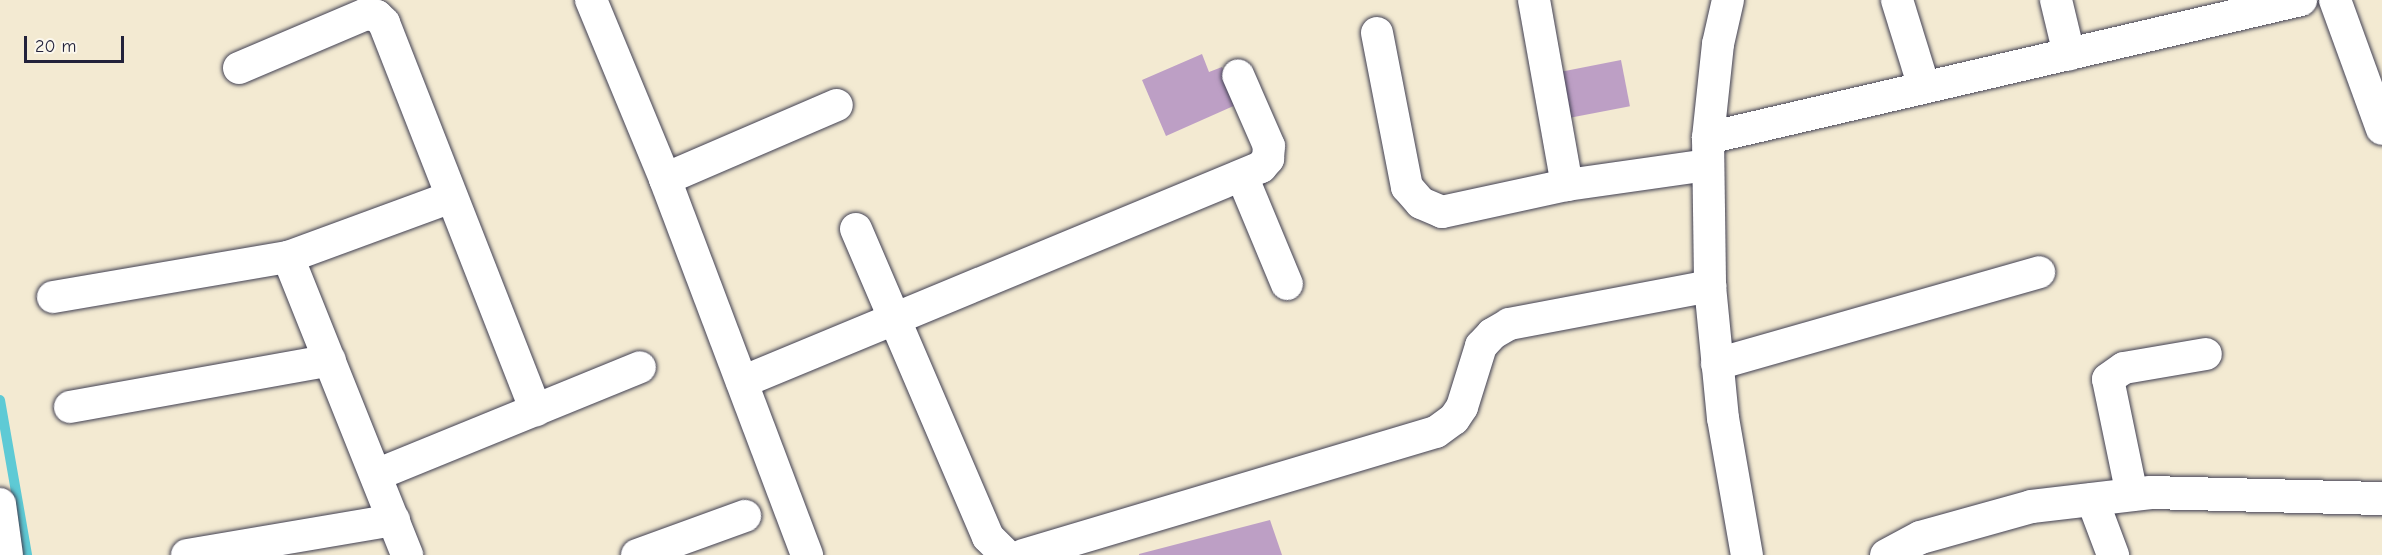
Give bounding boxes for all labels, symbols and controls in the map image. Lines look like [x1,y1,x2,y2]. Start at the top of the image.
scale bar [27,24,128,62]
text: 20 m [35,36,76,57]

